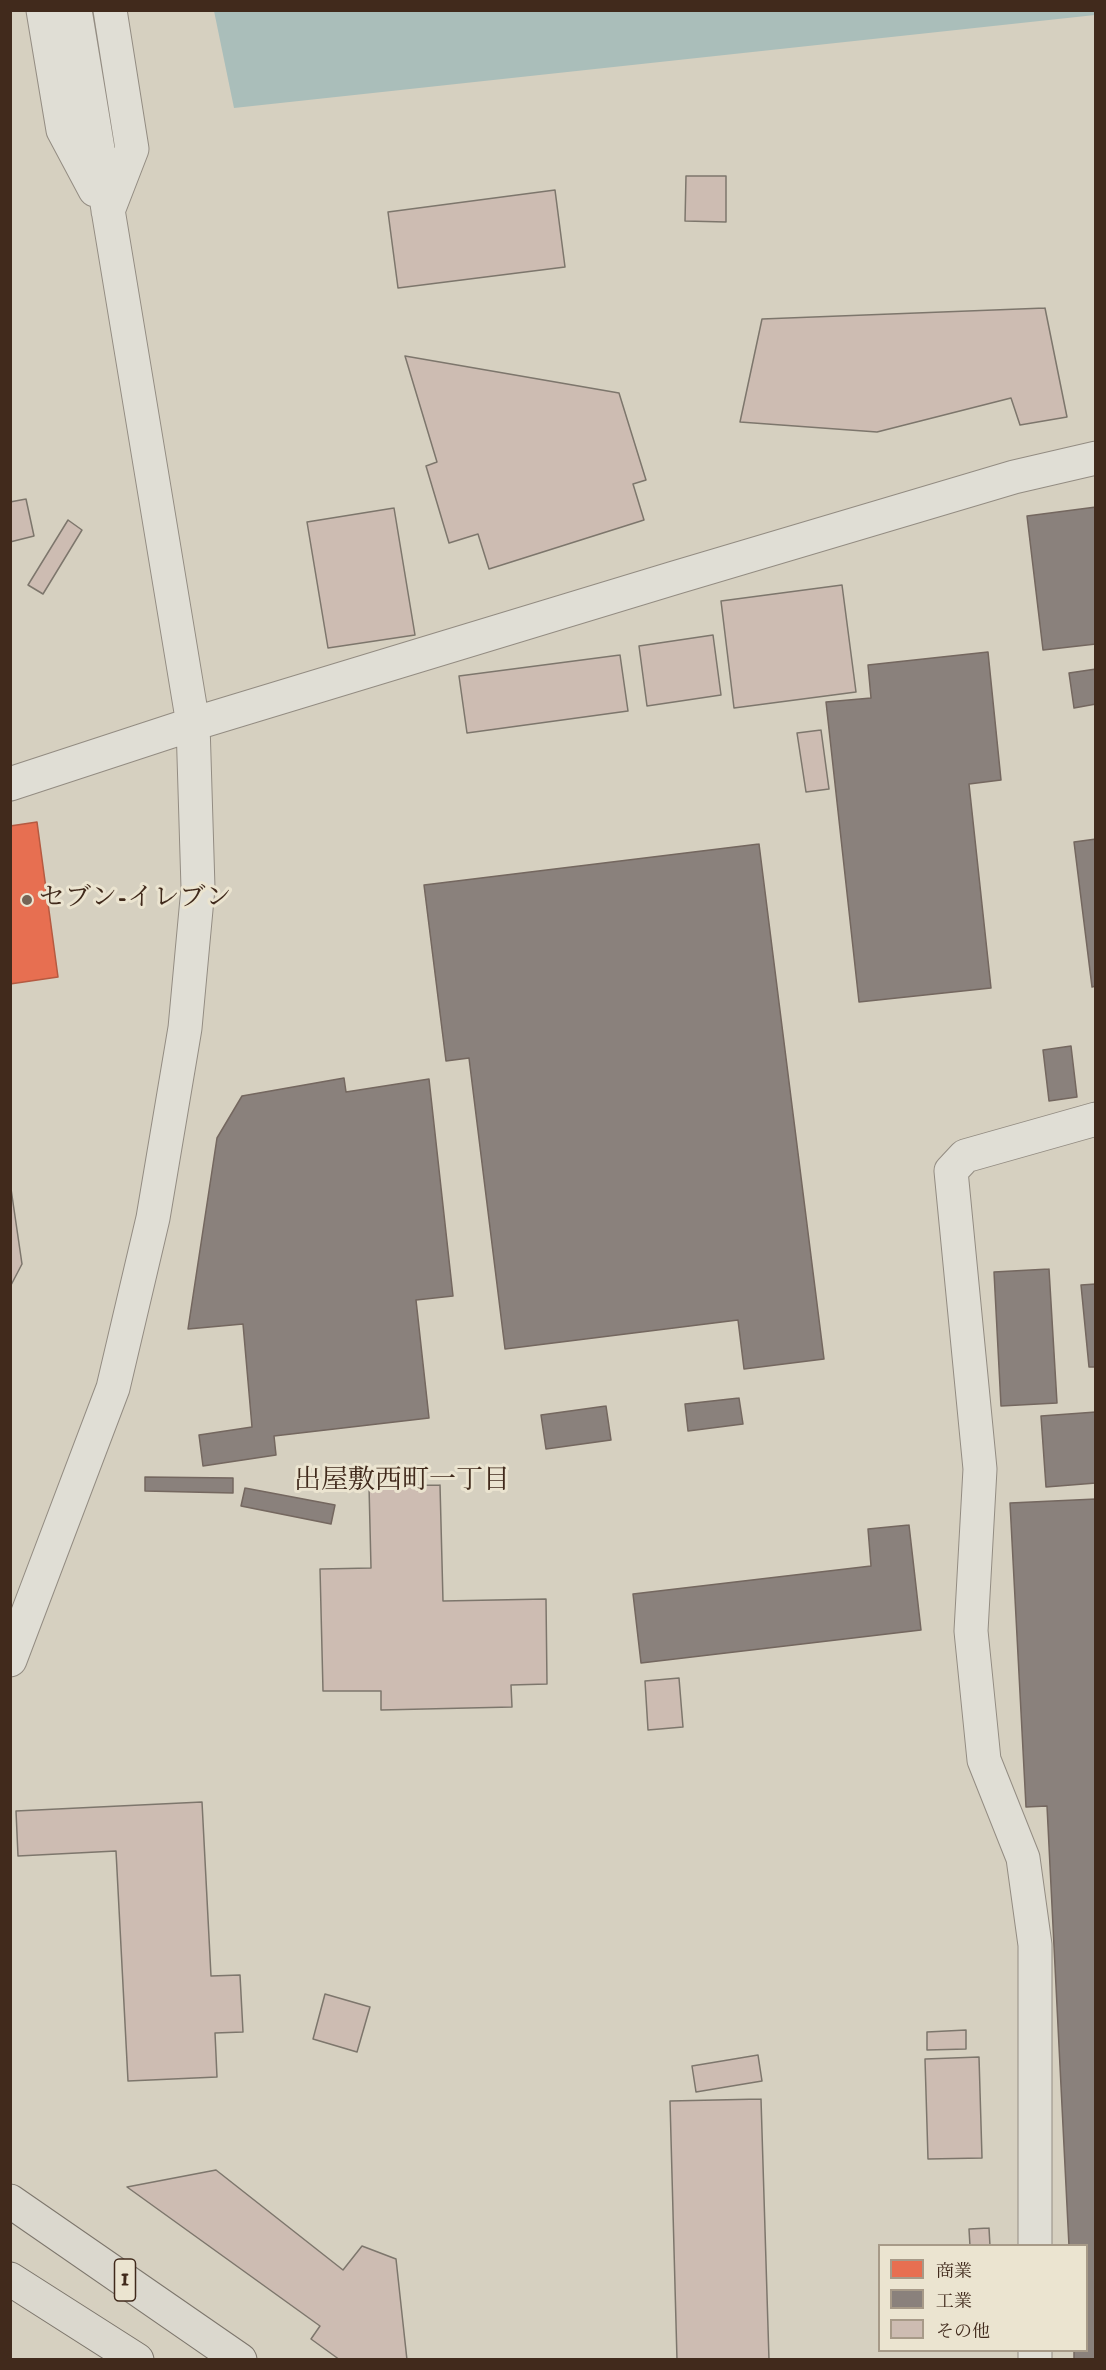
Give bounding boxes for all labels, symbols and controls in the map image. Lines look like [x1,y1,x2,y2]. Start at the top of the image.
place label: セブン-イレブン [39,884,232,916]
marker: セブン-イレブン [20,893,34,907]
district label: 出屋敷西町一丁目 [294,1466,510,1498]
legend [878,2244,1088,2352]
road number: 1 [114,2259,136,2301]
text: 商業 [936,2261,972,2283]
text: 工業 [936,2291,972,2313]
text: その他 [936,2321,990,2343]

